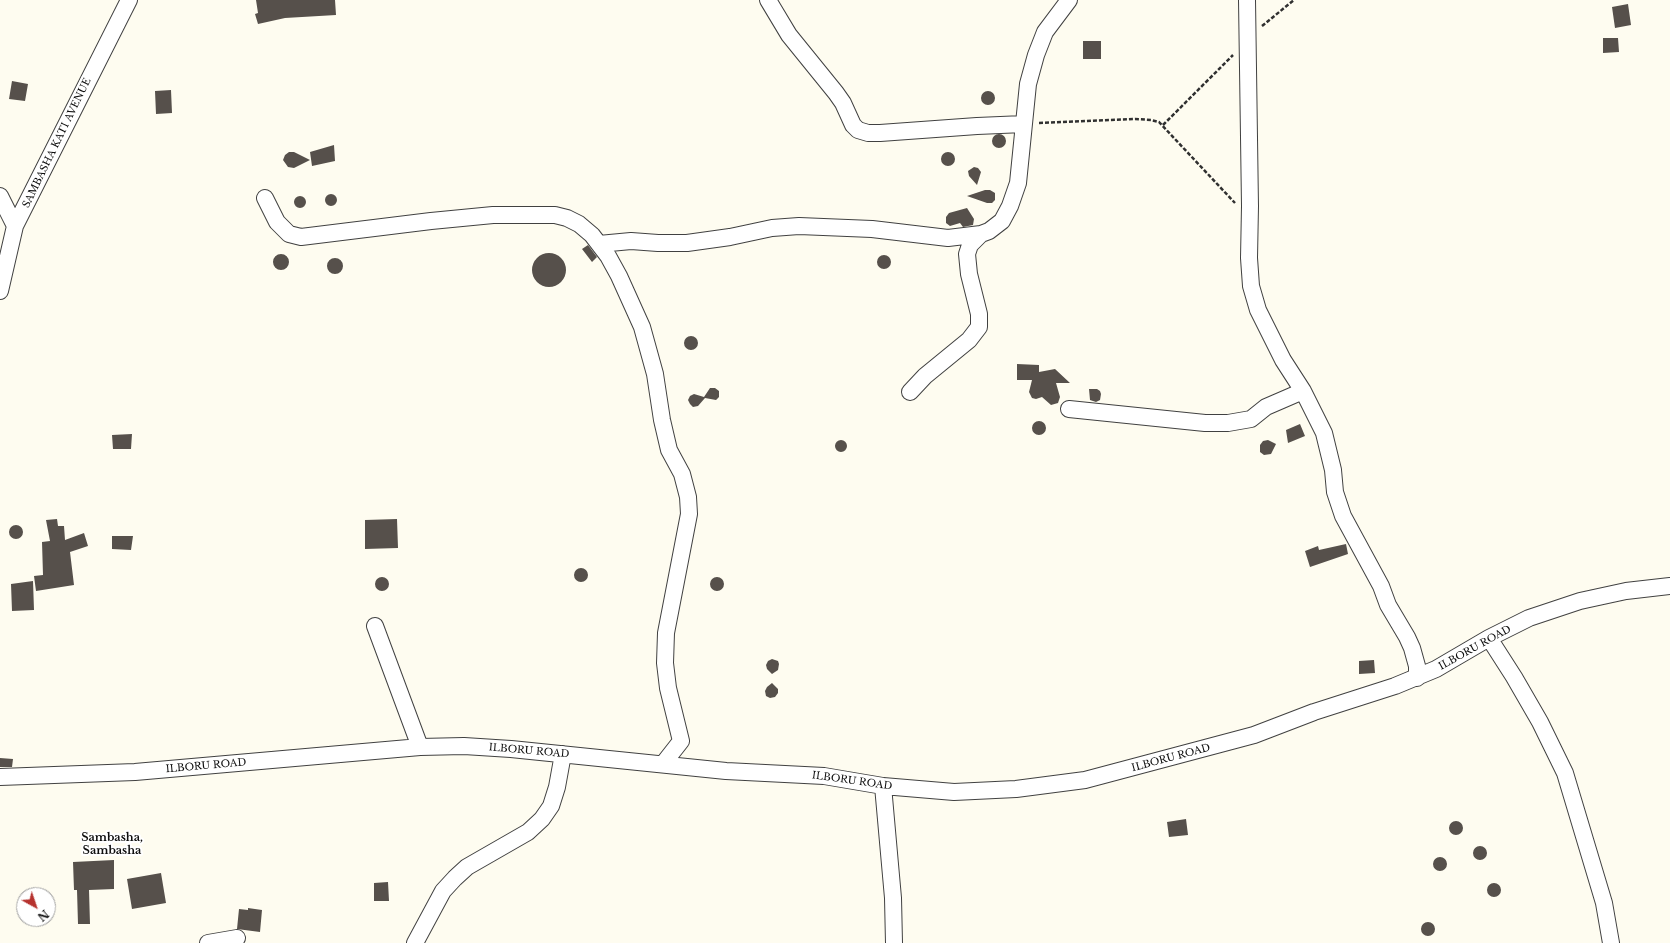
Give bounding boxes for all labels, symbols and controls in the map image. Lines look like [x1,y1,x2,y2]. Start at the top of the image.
street label: SAMBASHA KATI AVENUE [20,76,94,210]
street label: ILBORU ROAD [1437,623,1513,673]
street label: ILBORU ROAD [488,741,570,761]
street label: ILBORU ROAD [1130,742,1212,774]
street label: ILBORU ROAD [165,756,247,776]
street label: ILBORU ROAD [811,769,893,793]
district label: Sambasha, Sambasha [81,831,143,857]
north arrow [16,887,56,927]
text: N [35,907,52,924]

